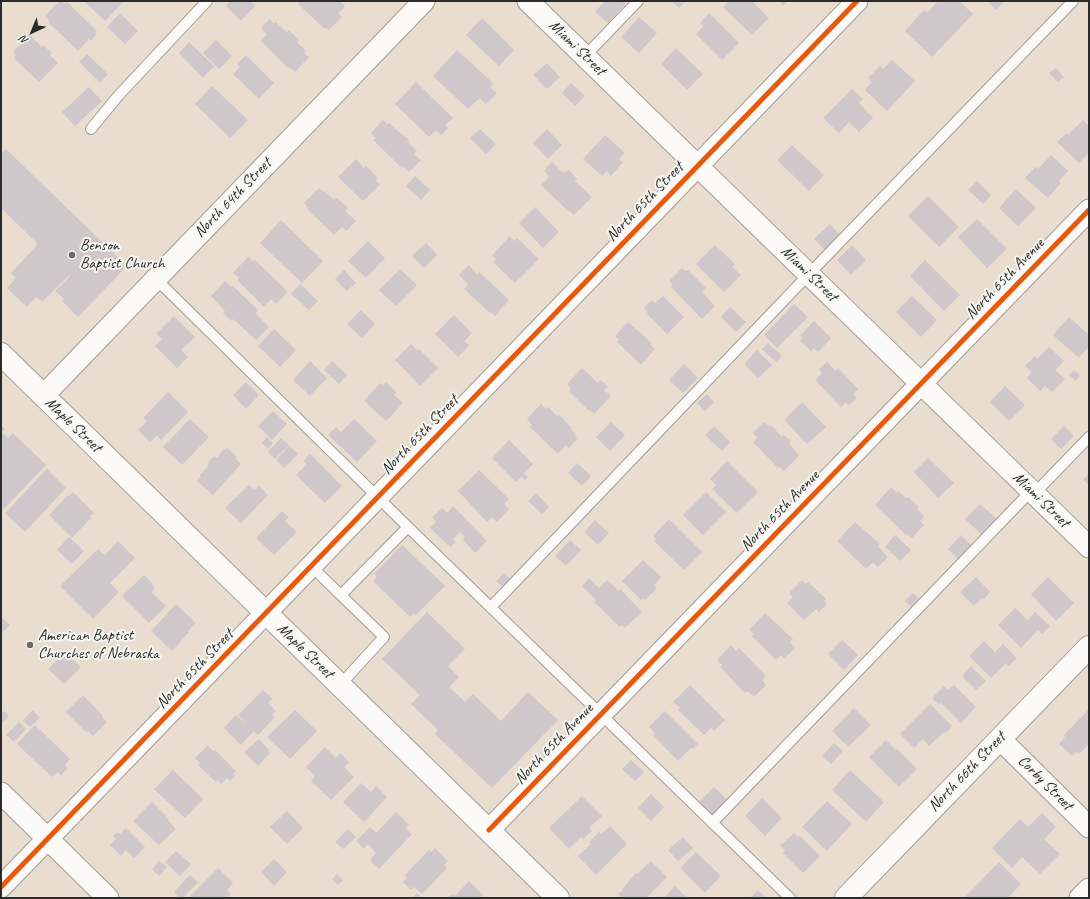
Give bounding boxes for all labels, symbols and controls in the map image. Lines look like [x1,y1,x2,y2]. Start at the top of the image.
north arrow [12,12,52,52]
street label: Miami Street [545,16,609,80]
text: N [16,33,31,48]
street label: North 64th Street [190,154,276,242]
street label: North 65th Street [602,158,688,246]
street label: North 65th Avenue [962,235,1048,323]
place label: Benson Baptist Church [80,236,164,274]
street label: Miami Street [777,242,841,306]
marker: Benson Baptist Church [67,250,77,260]
street label: North 65th Street [377,391,463,479]
street label: Maple Street [41,393,105,457]
street label: North 65th Avenue [737,467,823,555]
street label: Miami Street [1009,468,1073,532]
street label: Maple Street [273,619,337,683]
street label: North 65th Street [152,625,238,713]
place label: American Baptist Churches of Nebraska [38,626,159,664]
marker: American Baptist Churches of Nebraska [25,640,35,650]
street label: North 65th Avenue [511,700,597,788]
street label: North 66th Street [924,728,1010,816]
street label: Corby Street [1013,751,1077,815]

